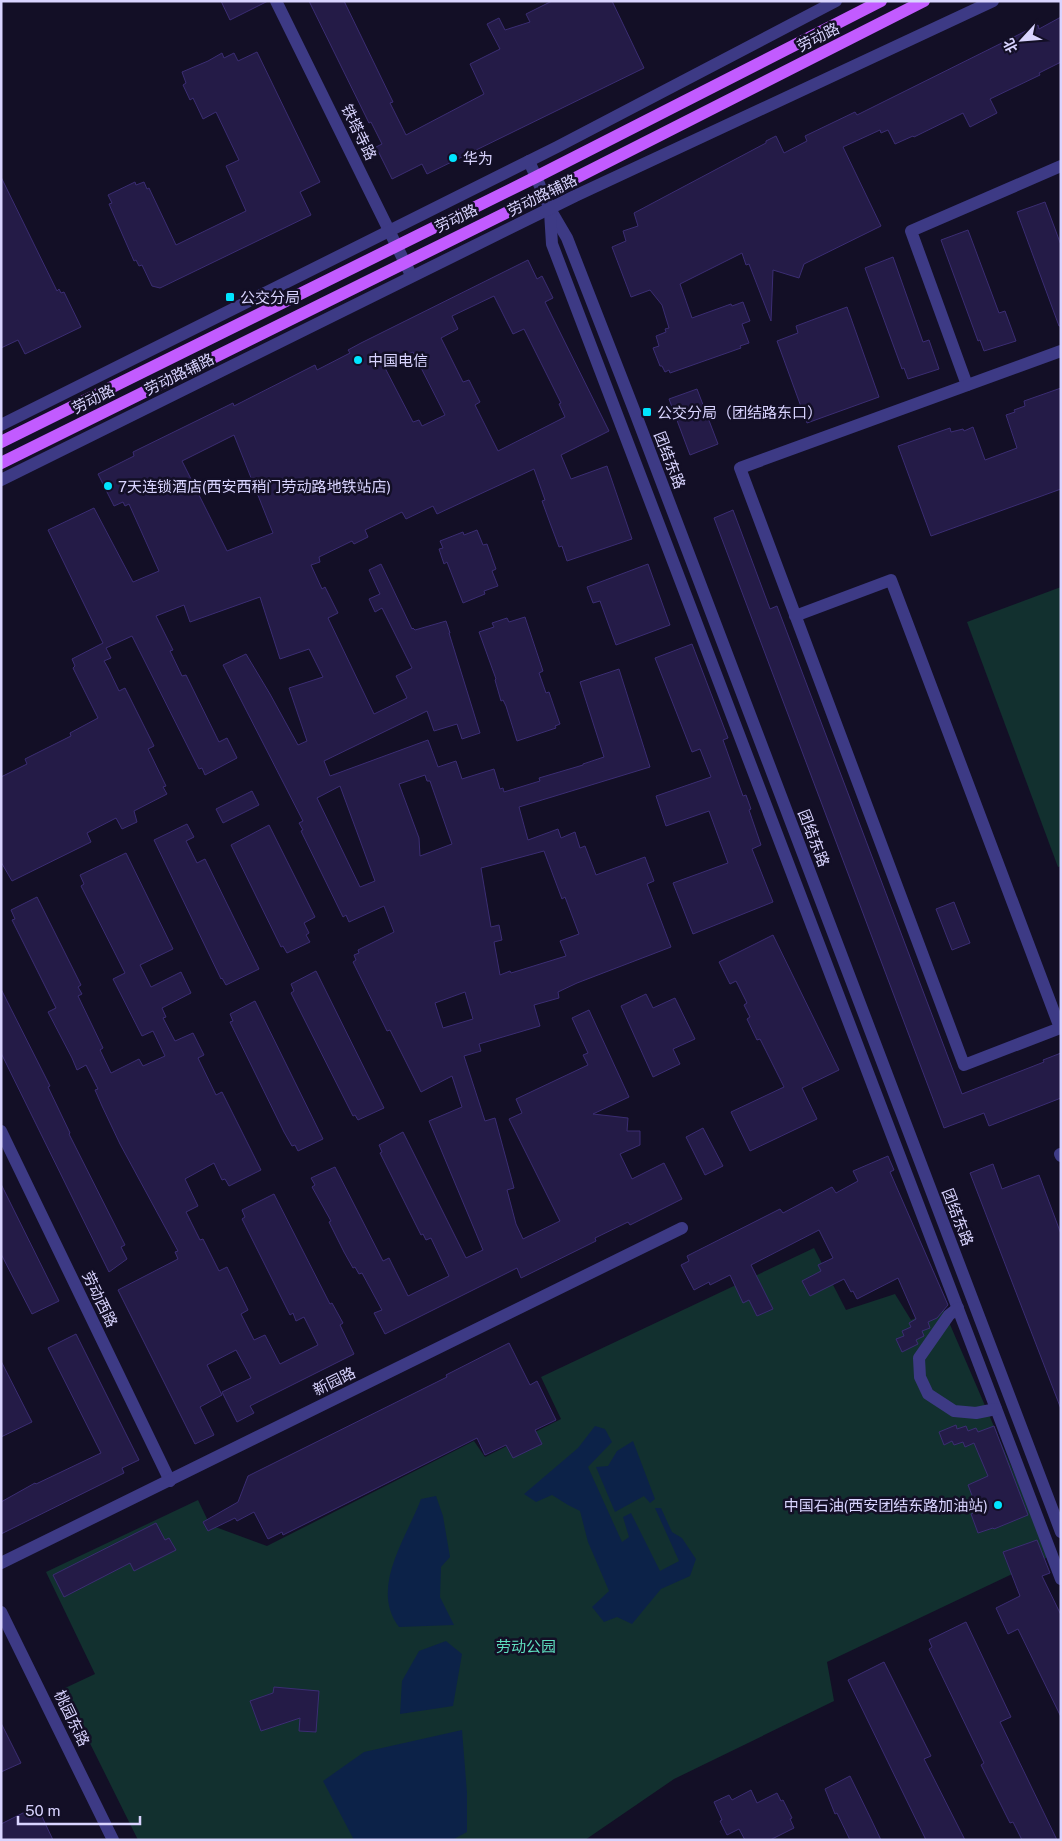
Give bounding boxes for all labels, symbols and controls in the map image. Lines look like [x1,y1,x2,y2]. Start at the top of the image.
north arrow [997,15,1047,65]
street label: 劳动路 [794,19,842,55]
text: 北 [1000,36,1021,55]
street label: 铁塔寺路 [338,101,380,163]
place label: 华为 [463,150,493,167]
marker: 华为 [447,152,459,164]
street label: 劳动路辅路 [505,171,579,219]
street label: 劳动路 [432,200,480,236]
place label: 公交分局 [240,289,300,306]
marker: 公交分局 [224,291,236,303]
street label: 劳动路辅路 [142,350,216,398]
place label: 中国电信 [368,352,428,369]
marker: 中国电信 [352,354,364,366]
street label: 劳动路 [69,381,117,417]
place label: 公交分局（团结路东口） [657,404,822,421]
marker: 公交分局（团结路东口） [641,406,653,418]
street label: 团结东路 [651,429,689,491]
place label: 7天连锁酒店(西安西稍门劳动路地铁站店) [118,478,391,495]
marker: 7天连锁酒店(西安西稍门劳动路地铁站店) [102,480,114,492]
street label: 团结东路 [795,807,833,869]
street label: 团结东路 [939,1186,977,1248]
street label: 劳动西路 [79,1268,121,1330]
street label: 新园路 [310,1363,358,1399]
place label: 中国石油(西安团结东路加油站) [784,1497,988,1514]
marker: 中国石油(西安团结东路加油站) [992,1499,1004,1511]
park label: 劳动公园 [496,1638,556,1655]
street label: 桃园东路 [51,1687,93,1749]
scale bar [18,1794,140,1826]
text: 50 m [25,1802,60,1819]

